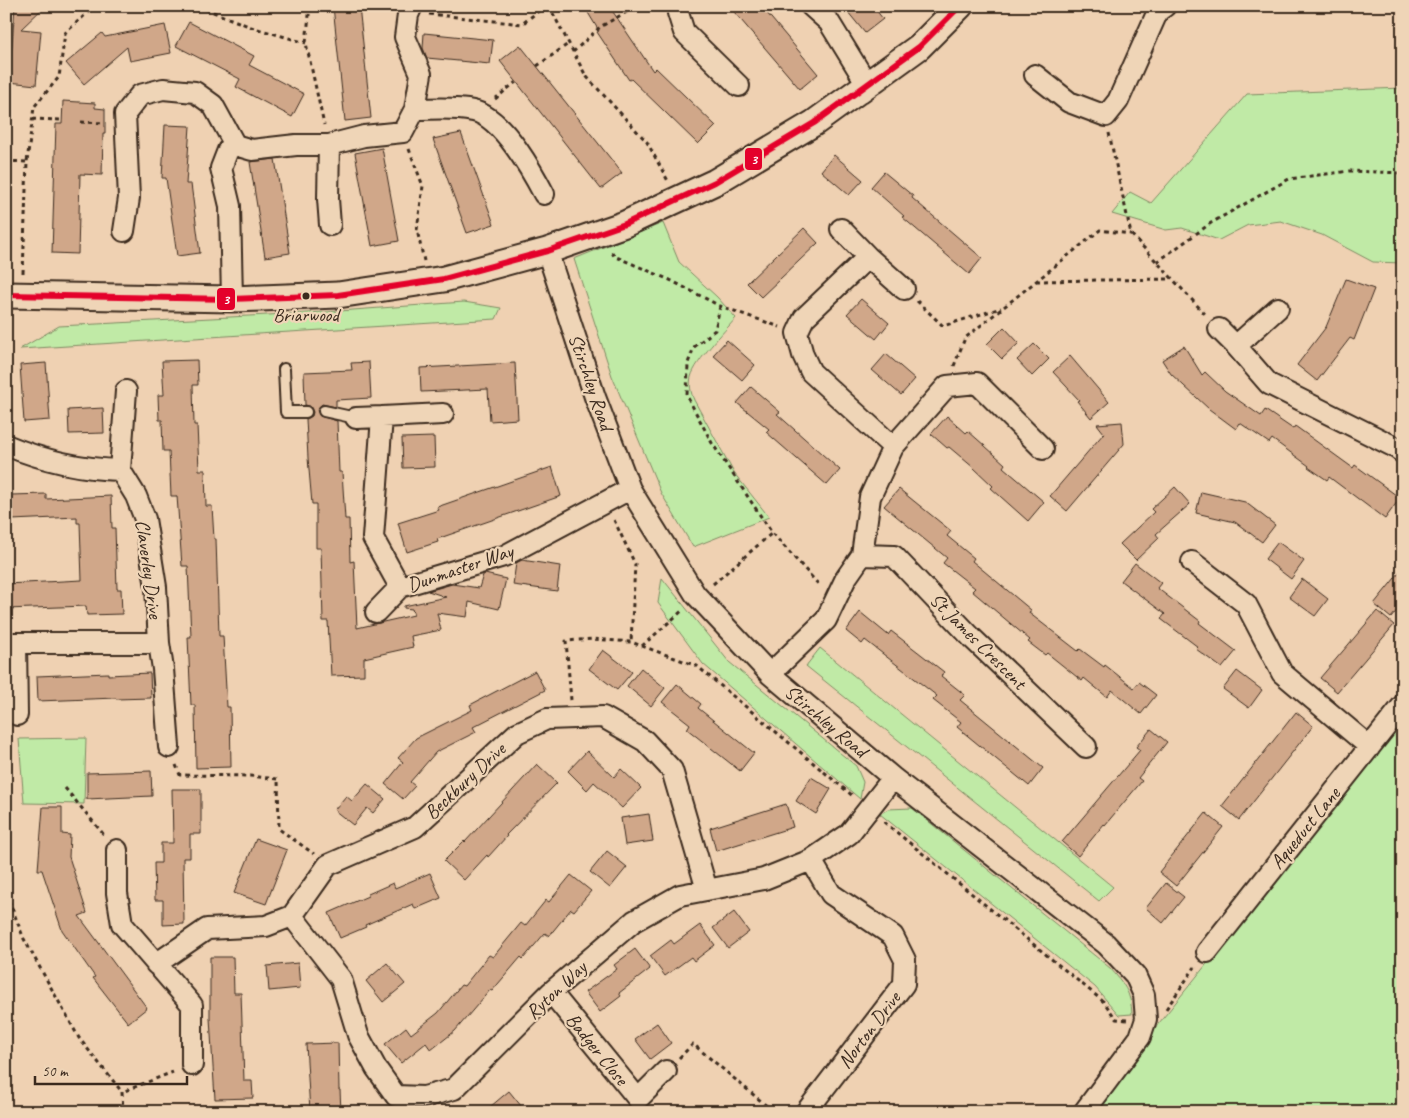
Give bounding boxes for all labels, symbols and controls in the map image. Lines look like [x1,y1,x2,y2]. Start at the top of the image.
line badge: 3 [744,147,763,171]
text: 3 [751,151,759,168]
line badge: 3 [216,287,236,311]
text: 3 [223,291,231,308]
marker: Briarwood [301,291,311,301]
place label: Briarwood [273,303,342,327]
street label: Stirchley Road [563,331,620,436]
street label: Claverley Drive [130,518,168,621]
street label: Dunmaster Way [404,538,518,598]
street label: St James Crescent [924,587,1033,696]
street label: Stirchley Road [780,679,875,765]
street label: Beckbury Drive [419,736,512,825]
street label: Aqueduct Lane [1264,781,1346,874]
street label: Ryton Way [520,954,593,1025]
street label: Norton Drive [832,986,907,1073]
street label: Badger Close [560,1008,635,1091]
scale bar [35,1053,188,1085]
text: 50 m [42,1062,69,1081]

